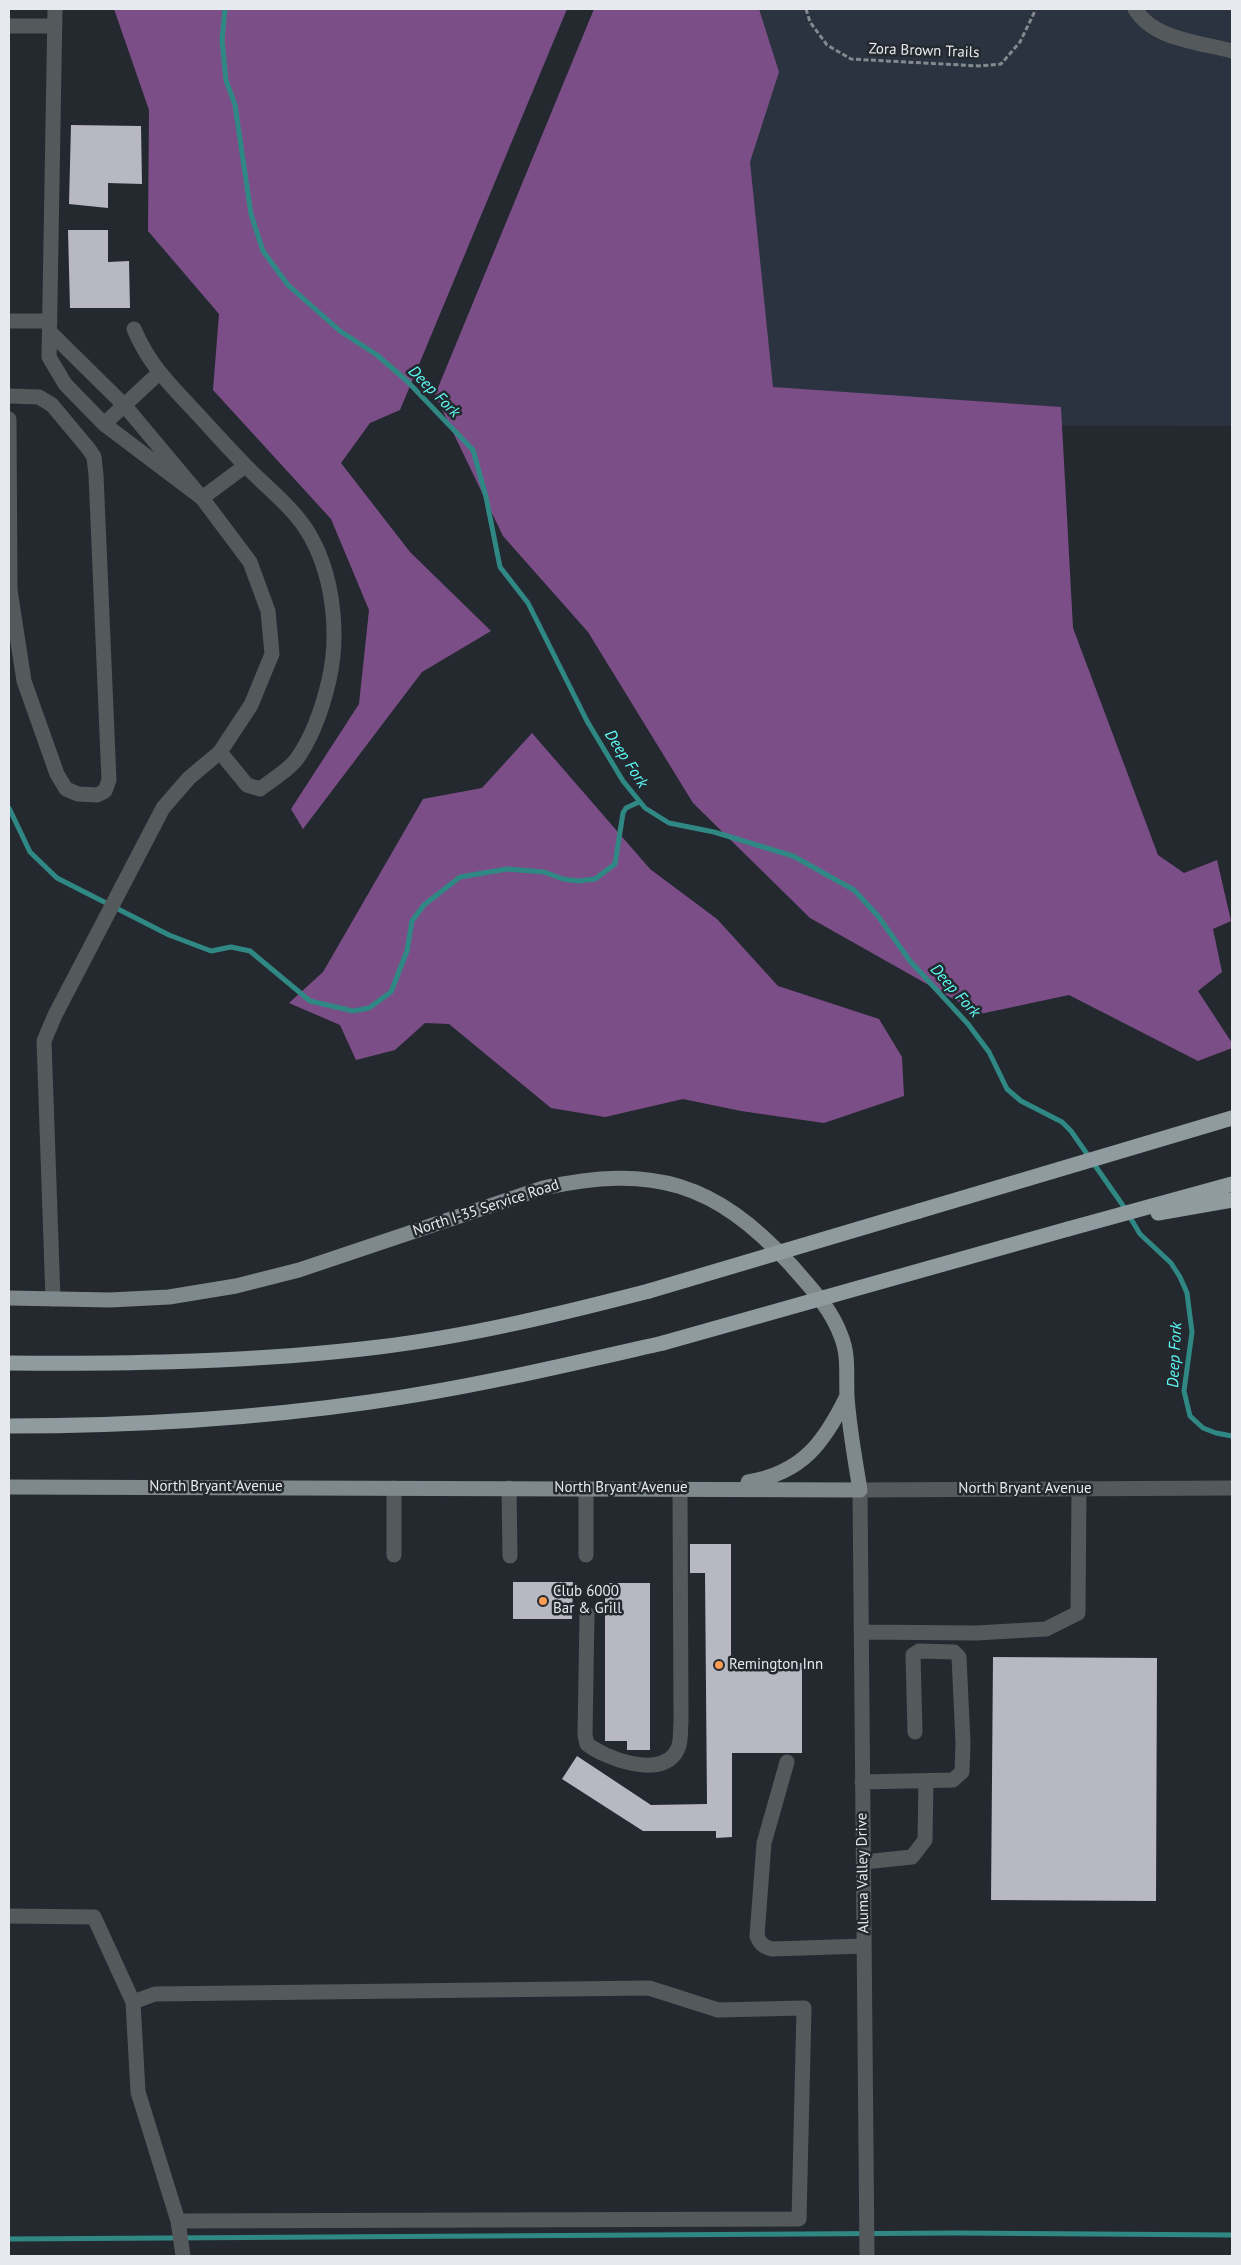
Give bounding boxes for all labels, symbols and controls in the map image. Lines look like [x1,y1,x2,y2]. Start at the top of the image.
street label: Zora Brown Trails [868,40,980,62]
water label: Deep Fork [404,362,464,422]
water label: Deep Fork [600,726,652,792]
water label: Deep Fork [926,960,984,1022]
street label: North I-35 Service Road [411,1176,561,1240]
water label: Deep Fork [1164,1322,1186,1388]
street label: North Bryant Avenue [149,1478,283,1496]
street label: North Bryant Avenue [554,1479,688,1497]
street label: North Bryant Avenue [958,1480,1092,1498]
place label: Club 6000 Bar & Grill [553,1583,622,1618]
marker: Club 6000 Bar & Grill [537,1595,549,1607]
place label: Remington Inn [729,1656,823,1674]
marker: Remington Inn [713,1659,725,1671]
street label: Aluma Valley Drive [853,1812,873,1934]

